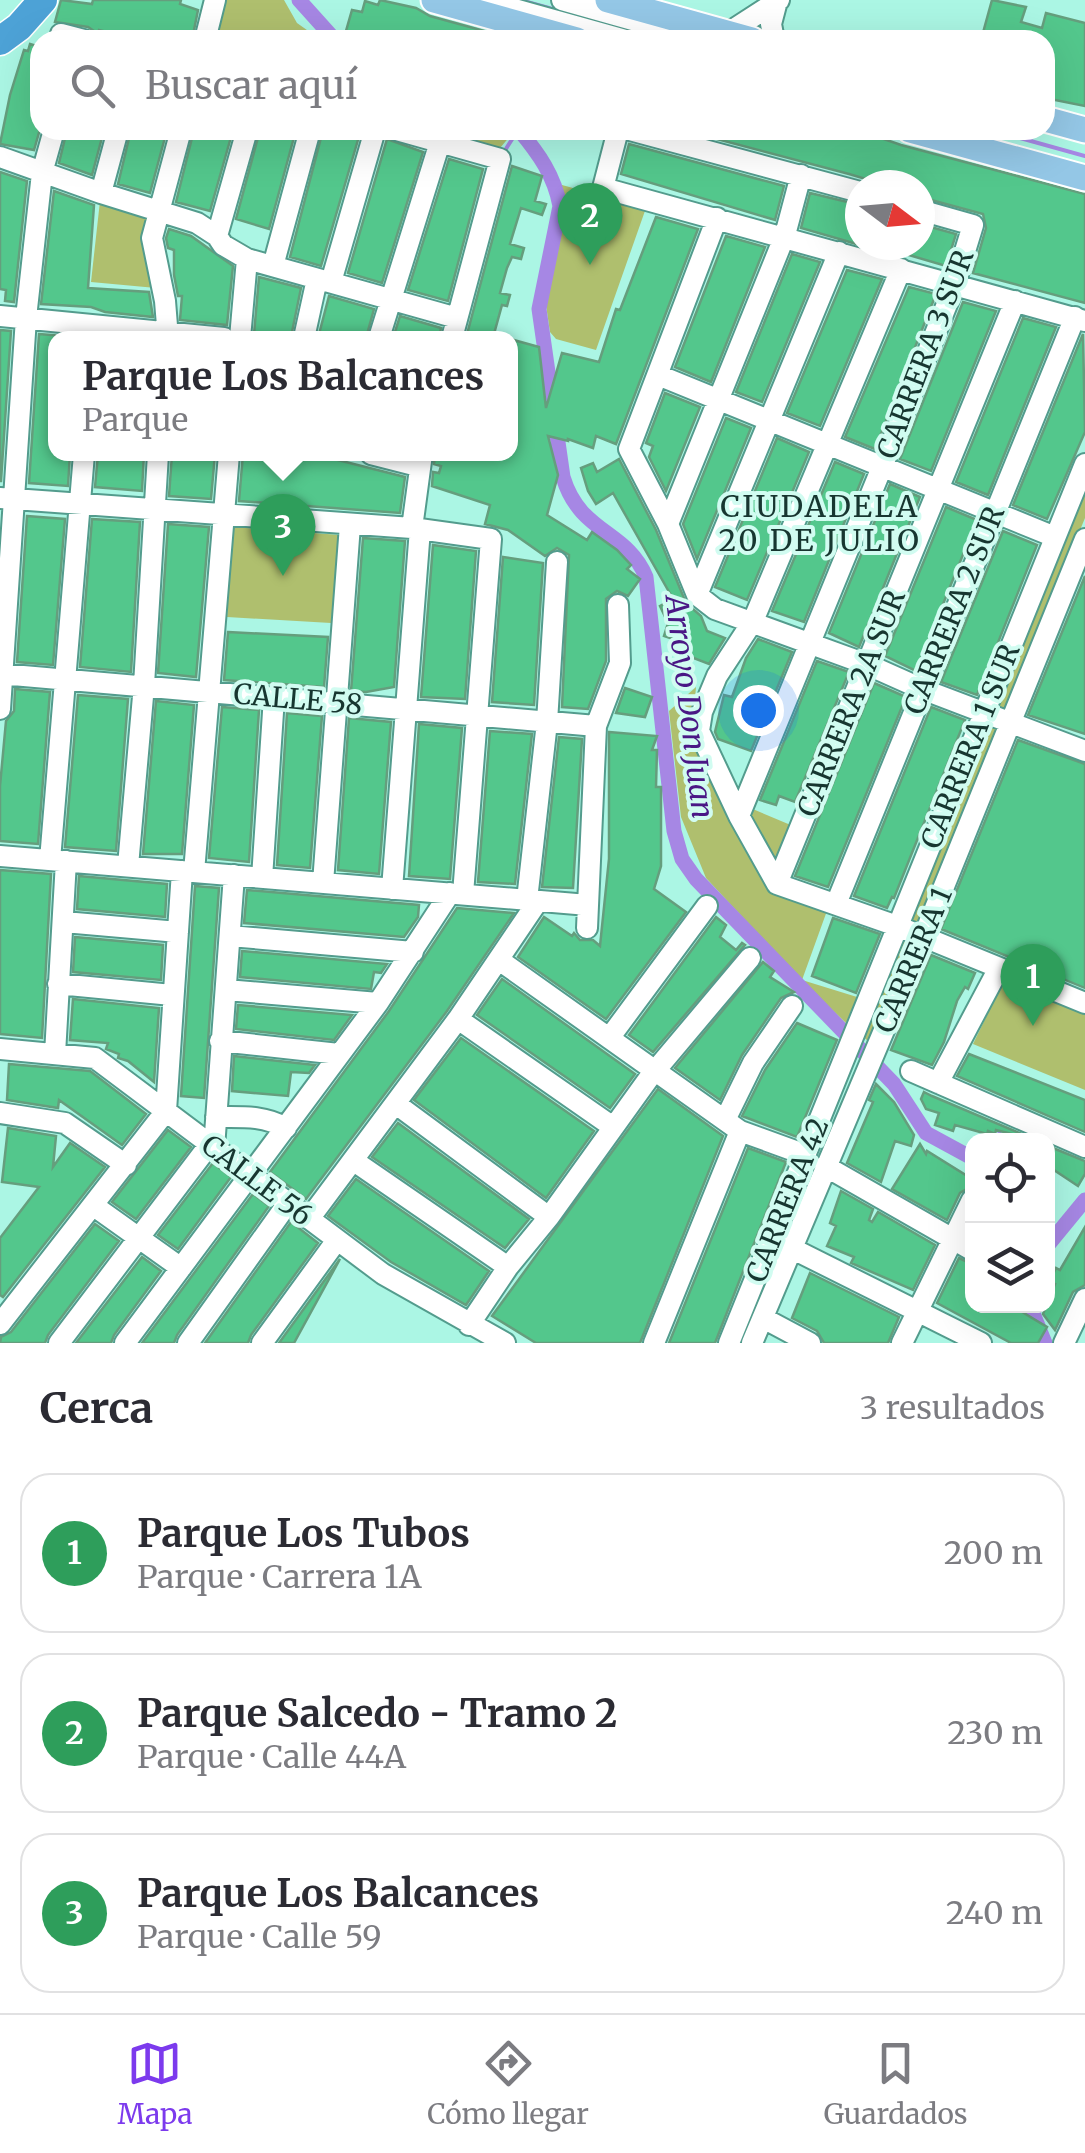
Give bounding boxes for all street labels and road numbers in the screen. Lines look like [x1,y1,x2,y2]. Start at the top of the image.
street label: CARRERA 3 SUR [869,244,982,464]
street label: CARRERA 2 SUR [896,500,1012,719]
street label: CARRERA 2A SUR [789,584,913,822]
street label: CARRERA 1 SUR [913,638,1028,854]
street label: CALLE 58 [232,675,364,723]
street label: CARRERA 1 [866,882,960,1038]
street label: CARRERA 42 [738,1113,836,1287]
street label: CALLE 56 [194,1127,320,1233]

